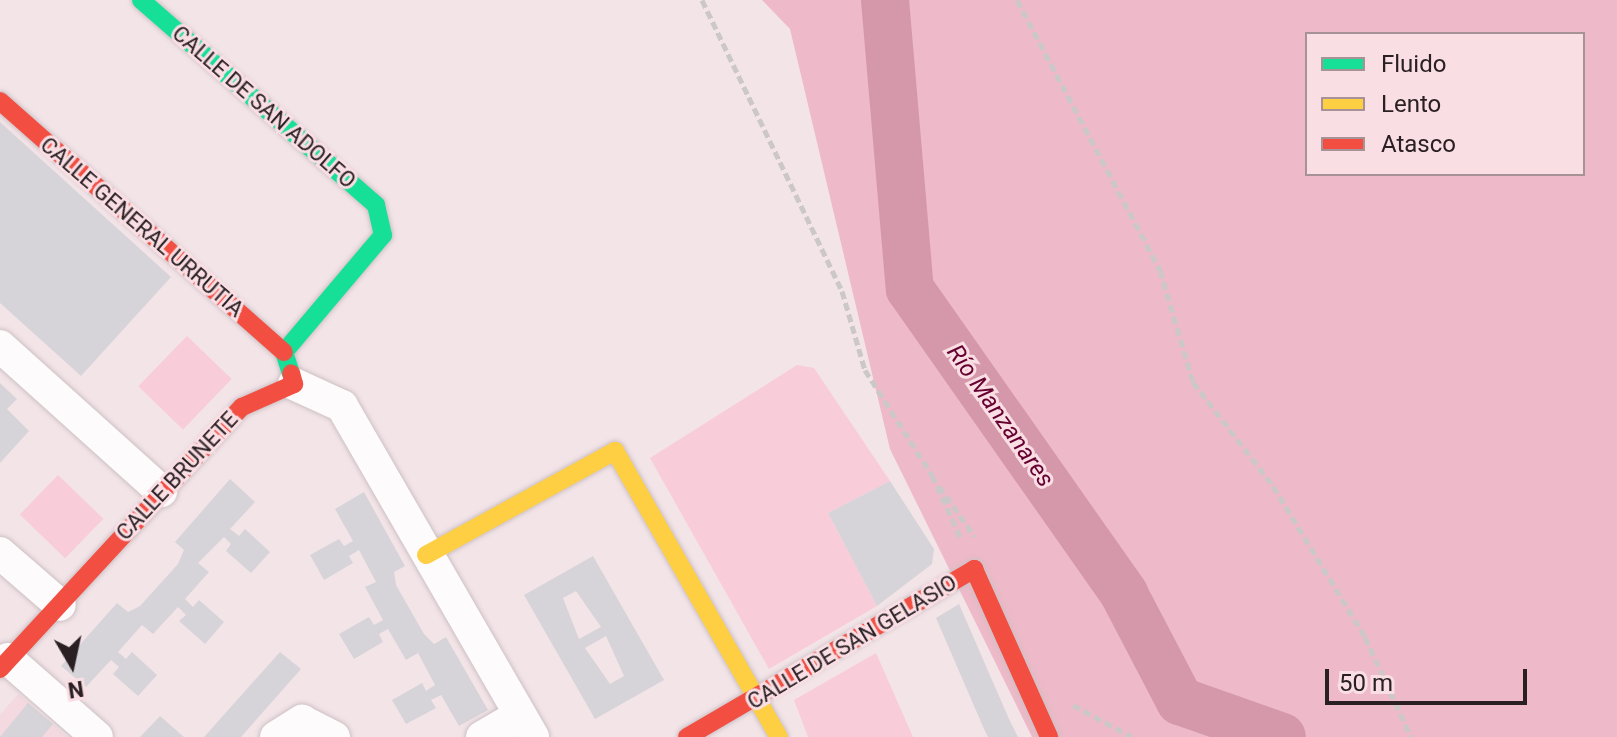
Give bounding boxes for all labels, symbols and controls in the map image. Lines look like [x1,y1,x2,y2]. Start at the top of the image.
street label: CALLE DE SAN ADOLFO [167,20,361,194]
legend [1305,32,1585,176]
text: Fluido [1381,50,1446,78]
text: Lento [1381,90,1441,118]
text: Atasco [1381,130,1456,158]
street label: CALLE GENERAL URRUTIA [35,132,249,322]
water label: Río Manzanares [940,339,1060,493]
street label: CALLE BRUNETE [111,406,243,546]
street label: CALLE DE SAN GELASIO [743,569,961,715]
north arrow [32,625,112,705]
scale bar [1329,653,1531,703]
text: 50 m [1339,669,1393,697]
text: N [66,676,85,703]

